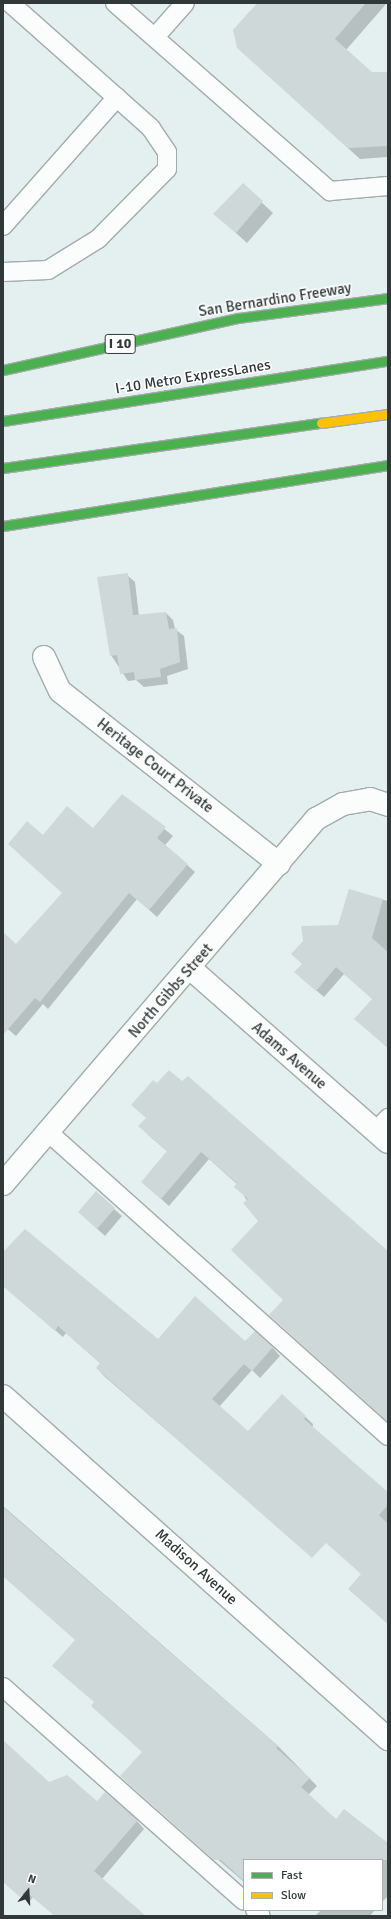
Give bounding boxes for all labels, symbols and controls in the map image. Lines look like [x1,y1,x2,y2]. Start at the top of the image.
street label: San Bernardino Freeway [197,279,353,321]
road number: I 10 [104,332,136,356]
street label: I-10 Metro ExpressLanes [114,356,272,398]
street label: Heritage Court Private [93,715,217,817]
street label: North Gibbs Street [125,940,217,1042]
street label: Adams Avenue [248,1019,330,1093]
street label: Madison Avenue [151,1525,241,1609]
legend [243,1859,383,1911]
text: Fast [281,1868,302,1883]
north arrow [8,1871,48,1911]
text: N [26,1872,38,1886]
text: Slow [281,1888,306,1903]

